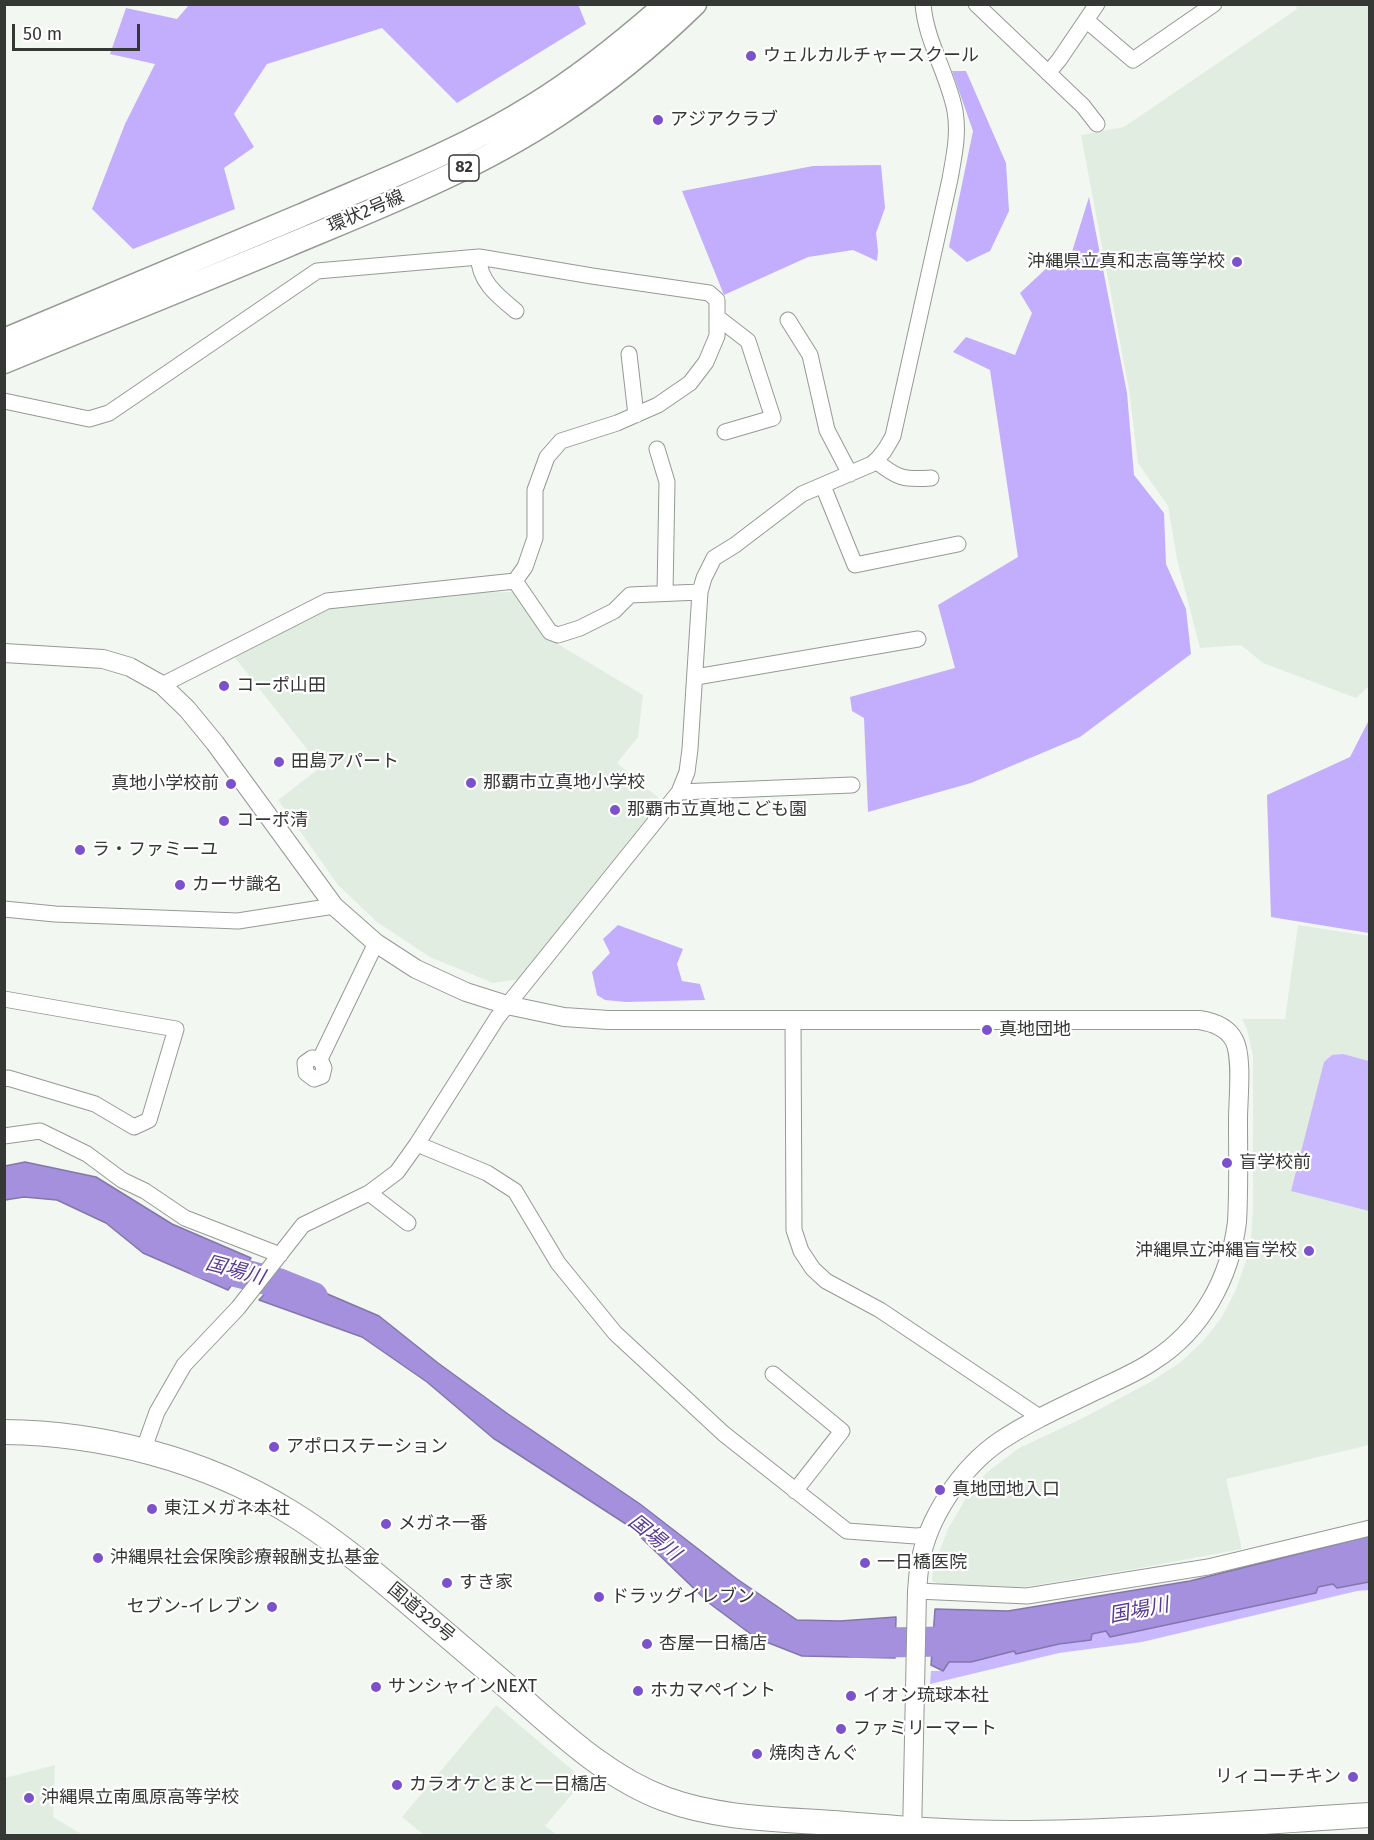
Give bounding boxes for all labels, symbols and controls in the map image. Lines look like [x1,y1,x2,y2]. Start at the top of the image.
scale bar [15,12,142,50]
text: 50 m [23,23,62,45]
place label: ウェルカルチャースクール [763,45,979,67]
marker: ウェルカルチャースクール [744,49,758,63]
place label: アジアクラブ [670,109,778,131]
marker: アジアクラブ [651,113,665,127]
road number: 82 [449,155,479,181]
street label: 環状2号線 [325,186,407,238]
place label: 沖縄県立真和志高等学校 [1027,251,1225,273]
marker: 沖縄県立真和志高等学校 [1230,255,1244,269]
place label: コーポ山田 [236,675,326,697]
marker: コーポ山田 [217,679,231,693]
place label: 田島アパート [291,751,399,773]
marker: 田島アパート [272,755,286,769]
place label: 那覇市立真地小学校 [483,772,645,794]
place label: 真地小学校前 [111,773,219,795]
marker: 那覇市立真地小学校 [464,776,478,790]
marker: 真地小学校前 [224,777,238,791]
place label: 那覇市立真地こども園 [627,799,807,821]
marker: 那覇市立真地こども園 [608,803,622,817]
place label: コーポ清 [236,810,308,832]
marker: コーポ清 [217,814,231,828]
place label: ラ・ファミーユ [92,839,218,861]
marker: ラ・ファミーユ [73,843,87,857]
place label: カーサ識名 [192,874,282,896]
marker: カーサ識名 [173,878,187,892]
place label: 真地団地 [999,1019,1071,1041]
marker: 真地団地 [980,1023,994,1037]
place label: 盲学校前 [1239,1152,1311,1174]
marker: 盲学校前 [1220,1156,1234,1170]
place label: 沖縄県立沖縄盲学校 [1135,1240,1297,1262]
marker: 沖縄県立沖縄盲学校 [1302,1244,1316,1258]
water label: 国場川 [203,1252,267,1290]
place label: アポロステーション [286,1436,448,1458]
marker: アポロステーション [267,1440,281,1454]
place label: 真地団地入口 [952,1479,1060,1501]
marker: 真地団地入口 [933,1483,947,1497]
place label: 東江メガネ本社 [164,1498,290,1520]
marker: 東江メガネ本社 [145,1502,159,1516]
water label: 国場川 [623,1510,685,1566]
place label: メガネ一番 [398,1513,488,1535]
marker: メガネ一番 [379,1517,393,1531]
place label: 沖縄県社会保険診療報酬支払基金 [110,1547,380,1569]
marker: 沖縄県社会保険診療報酬支払基金 [91,1551,105,1565]
place label: 一日橋医院 [877,1552,967,1574]
marker: 一日橋医院 [858,1556,872,1570]
place label: すき家 [459,1572,513,1594]
marker: すき家 [440,1576,454,1590]
street label: 国道329号 [383,1579,459,1647]
place label: ドラッグイレブン [611,1586,755,1608]
marker: ドラッグイレブン [592,1590,606,1604]
water label: 国場川 [1107,1593,1171,1629]
place label: セブン-イレブン [127,1596,260,1618]
marker: セブン-イレブン [265,1600,279,1614]
place label: 杏屋一日橋店 [659,1633,767,1655]
marker: 杏屋一日橋店 [640,1637,654,1651]
place label: サンシャインNEXT [388,1676,537,1698]
marker: サンシャインNEXT [369,1680,383,1694]
place label: ホカマペイント [650,1680,776,1702]
marker: ホカマペイント [631,1684,645,1698]
place label: イオン琉球本社 [863,1685,989,1707]
marker: イオン琉球本社 [844,1689,858,1703]
place label: ファミリーマート [853,1718,997,1740]
marker: ファミリーマート [834,1722,848,1736]
place label: 焼肉きんぐ [769,1743,859,1765]
marker: 焼肉きんぐ [750,1747,764,1761]
place label: リィコーチキン [1215,1766,1341,1788]
marker: リィコーチキン [1346,1770,1360,1784]
place label: カラオケとまと一日橋店 [409,1774,607,1796]
marker: カラオケとまと一日橋店 [390,1778,404,1792]
place label: 沖縄県立南風原高等学校 [41,1787,239,1809]
marker: 沖縄県立南風原高等学校 [22,1791,36,1805]

